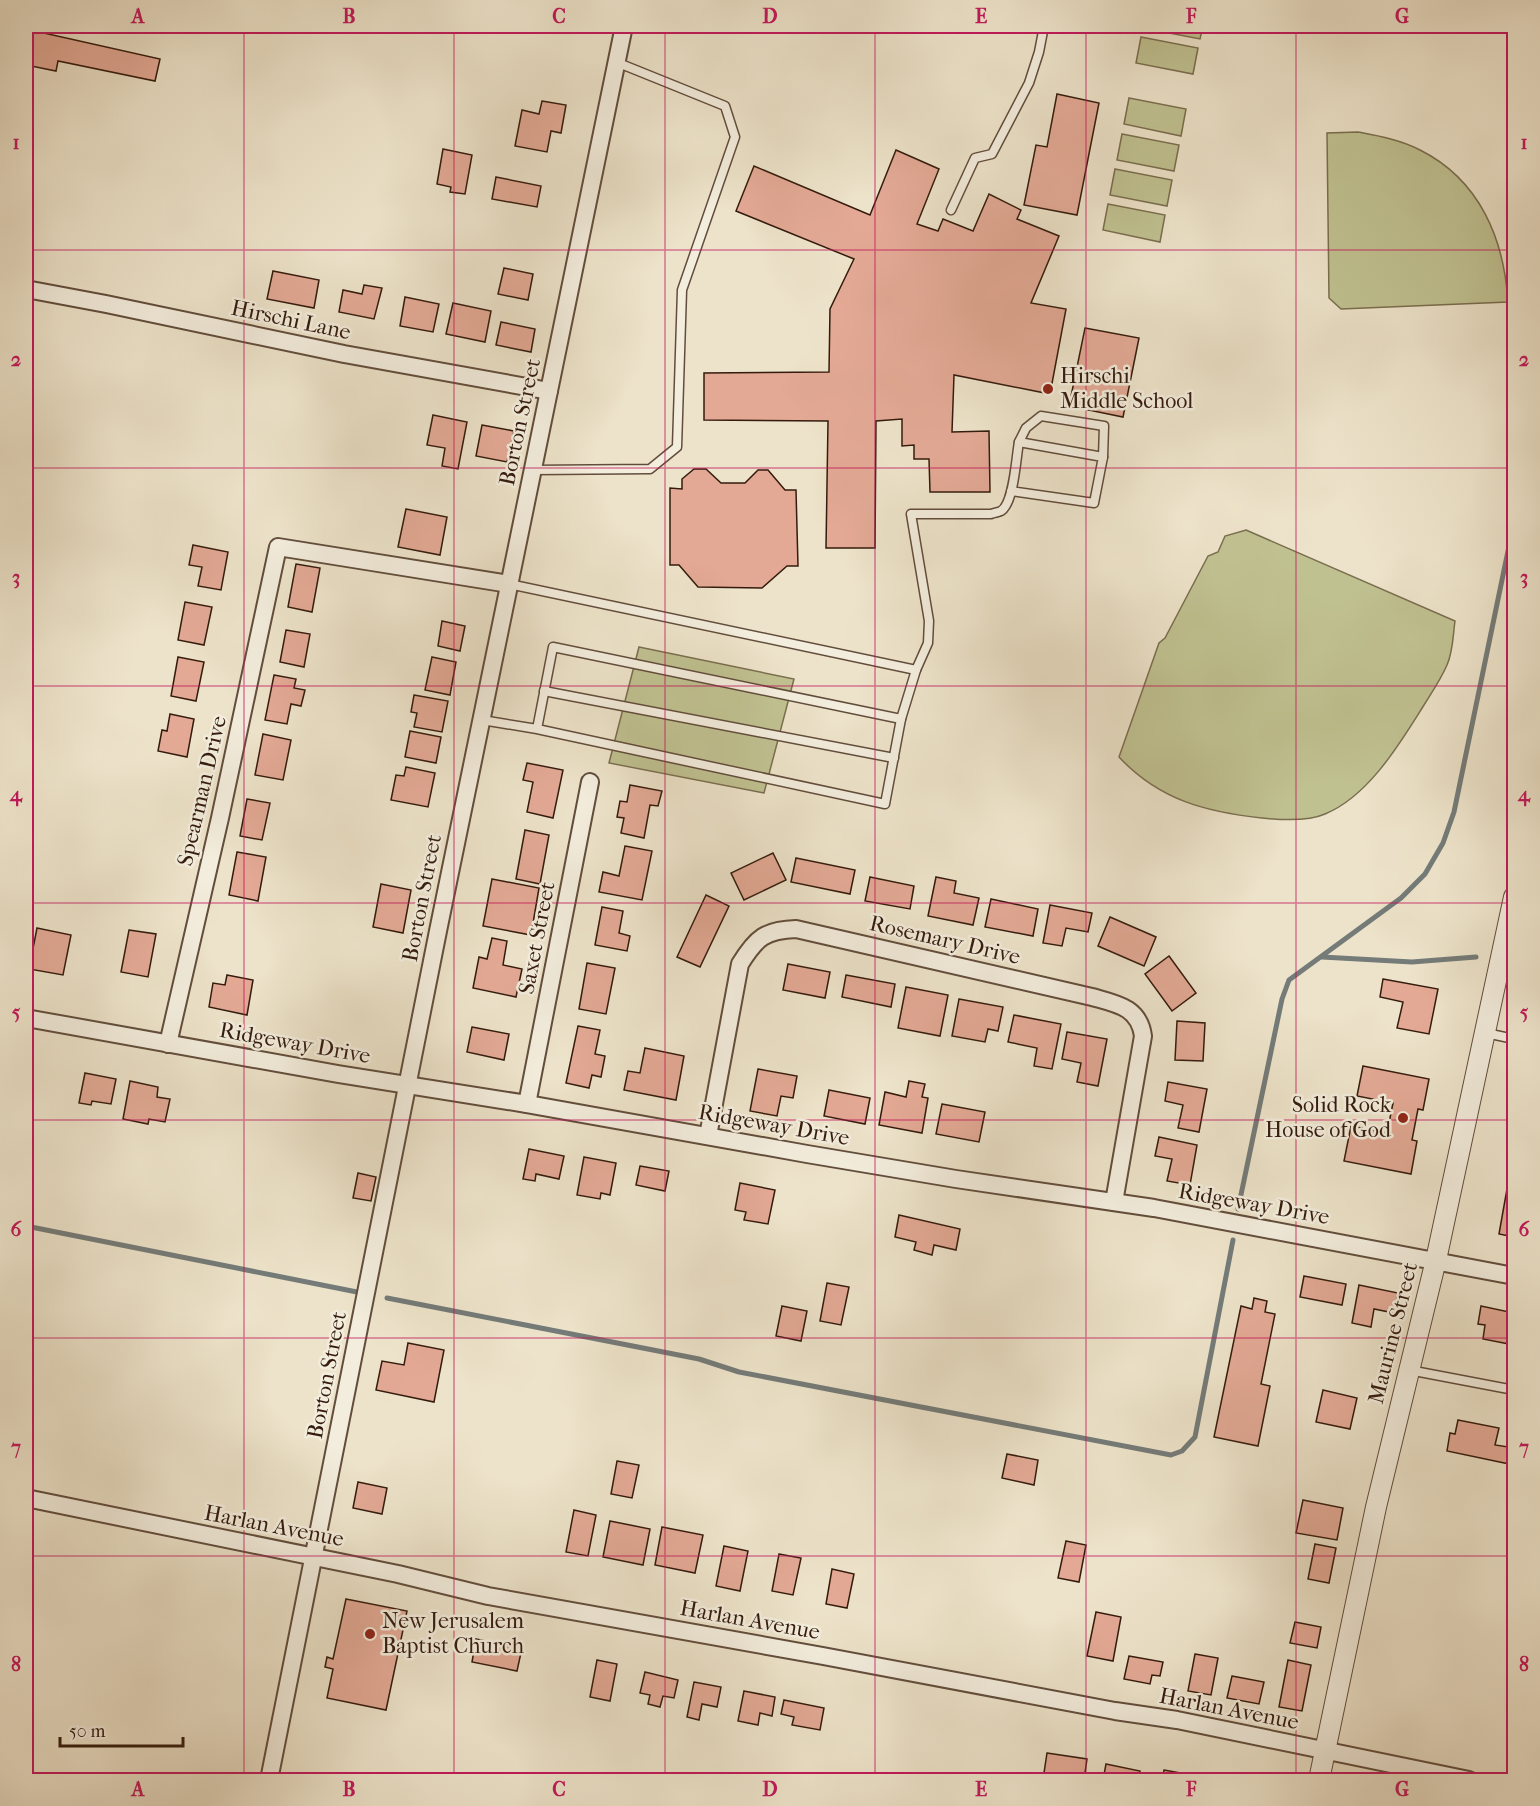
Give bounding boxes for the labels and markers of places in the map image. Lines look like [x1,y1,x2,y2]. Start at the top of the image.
place label: Hirschi Middle School [1060,363,1193,414]
marker: Hirschi Middle School [1041,382,1055,396]
place label: Solid Rock House of God [1265,1092,1392,1143]
marker: Solid Rock House of God [1396,1111,1410,1125]
place label: New Jerusalem Baptist Church [382,1608,525,1659]
marker: New Jerusalem Baptist Church [363,1627,377,1641]

